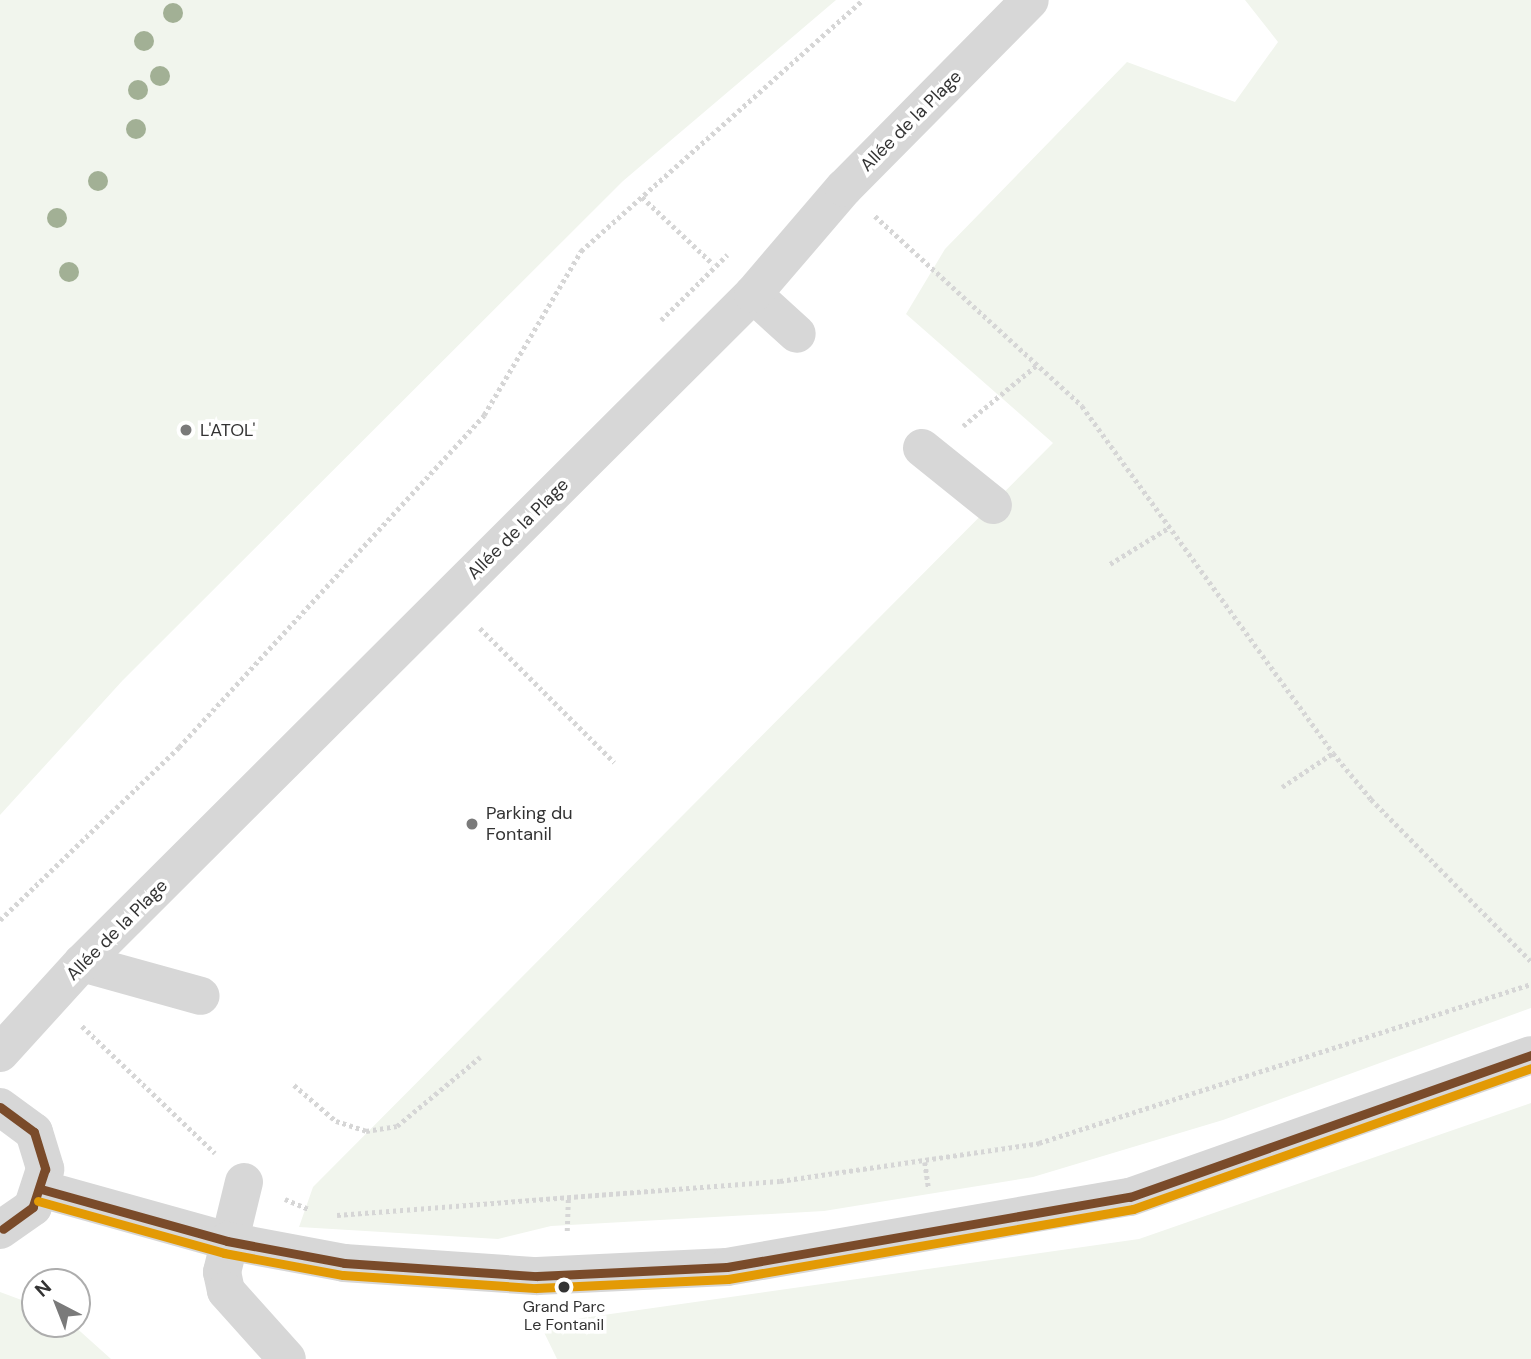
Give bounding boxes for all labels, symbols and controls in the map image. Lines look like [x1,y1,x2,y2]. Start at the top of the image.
street label: Allée de la Plage [856,66,966,176]
place label: L'ATOL' [200,419,255,441]
marker: L'ATOL' [178,422,194,438]
street label: Allée de la Plage [463,474,573,584]
place label: Parking du Fontanil [486,803,573,846]
marker: Parking du Fontanil [464,816,480,832]
street label: Allée de la Plage [62,875,172,985]
north arrow [21,1268,91,1338]
text: N [29,1275,56,1302]
marker: Grand Parc Le Fontanil [557,1280,571,1294]
place label: Grand Parc Le Fontanil [523,1297,605,1335]

